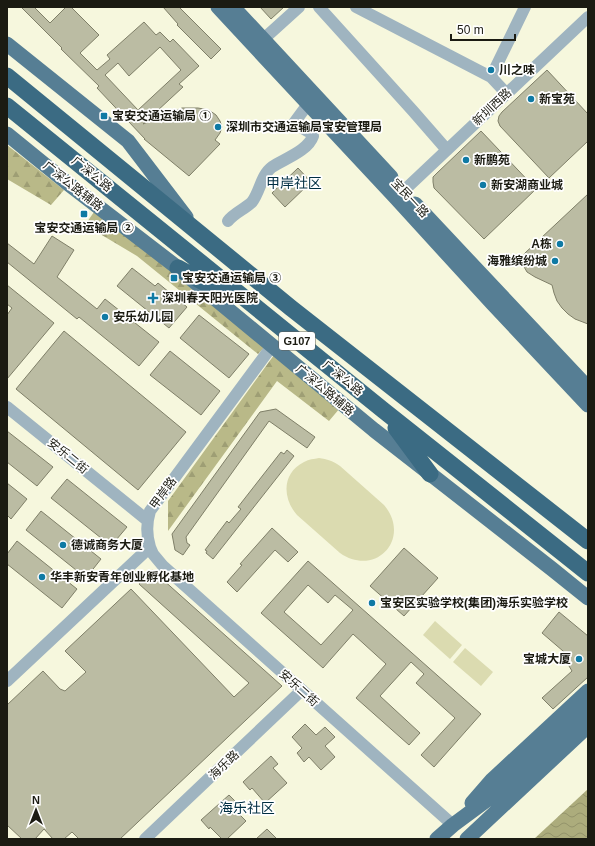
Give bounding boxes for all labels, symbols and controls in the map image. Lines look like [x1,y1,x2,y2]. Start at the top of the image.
scale bar [451,16,515,42]
text: 50 m [457,23,484,37]
place label: 川之味 [499,63,535,77]
marker: 川之味 [486,65,496,75]
street label: 新圳西路 [470,86,514,128]
place label: 新宝苑 [539,92,575,106]
marker: 新宝苑 [526,94,536,104]
place label: 宝安交通运输局 ① [112,109,211,123]
marker: 宝安交通运输局 ① [99,111,109,121]
place label: 深圳市交通运输局宝安管理局 [226,120,382,134]
marker: 深圳市交通运输局宝安管理局 [213,122,223,132]
street label: 广深公路 [69,153,115,195]
place label: 新鹏苑 [474,153,510,167]
marker: 新鹏苑 [461,155,471,165]
street label: 广深公路辅路 [40,158,106,214]
district label: 甲岸社区 [266,175,322,191]
street label: 宝民一路 [389,176,431,220]
place label: 新安湖商业城 [491,178,563,192]
marker: 新安湖商业城 [478,180,488,190]
marker: 宝安交通运输局 ② [79,209,89,219]
place label: 宝安交通运输局 ② [34,221,134,235]
place label: A栋 [531,237,552,251]
marker: A栋 [555,239,565,249]
place label: 海雅缤纷城 [487,254,547,268]
marker: 海雅缤纷城 [550,256,560,266]
place label: 宝安交通运输局 ③ [182,271,281,285]
marker: 宝安交通运输局 ③ [169,273,179,283]
place label: 深圳春天阳光医院 [162,291,258,305]
marker: 深圳春天阳光医院 [147,292,159,304]
place label: 安乐幼儿园 [113,310,173,324]
marker: 安乐幼儿园 [100,312,110,322]
road number: G107 [279,332,315,350]
street label: 广深公路 [320,357,366,399]
street label: 广深公路辅路 [293,361,357,419]
street label: 安乐二街 [45,435,91,477]
street label: 甲岸路 [147,474,179,512]
place label: 德诚商务大厦 [71,538,143,552]
marker: 德诚商务大厦 [58,540,68,550]
place label: 华丰新安青年创业孵化基地 [50,570,194,584]
marker: 华丰新安青年创业孵化基地 [37,572,47,582]
place label: 宝安区实验学校(集团)海乐实验学校 [380,596,568,610]
marker: 宝安区实验学校(集团)海乐实验学校 [367,598,377,608]
place label: 宝城大厦 [523,652,571,666]
marker: 宝城大厦 [574,654,584,664]
street label: 安乐二街 [276,667,322,709]
street label: 海乐路 [206,748,242,782]
north arrow [16,790,56,830]
text: N [32,794,40,806]
district label: 海乐社区 [219,800,275,816]

